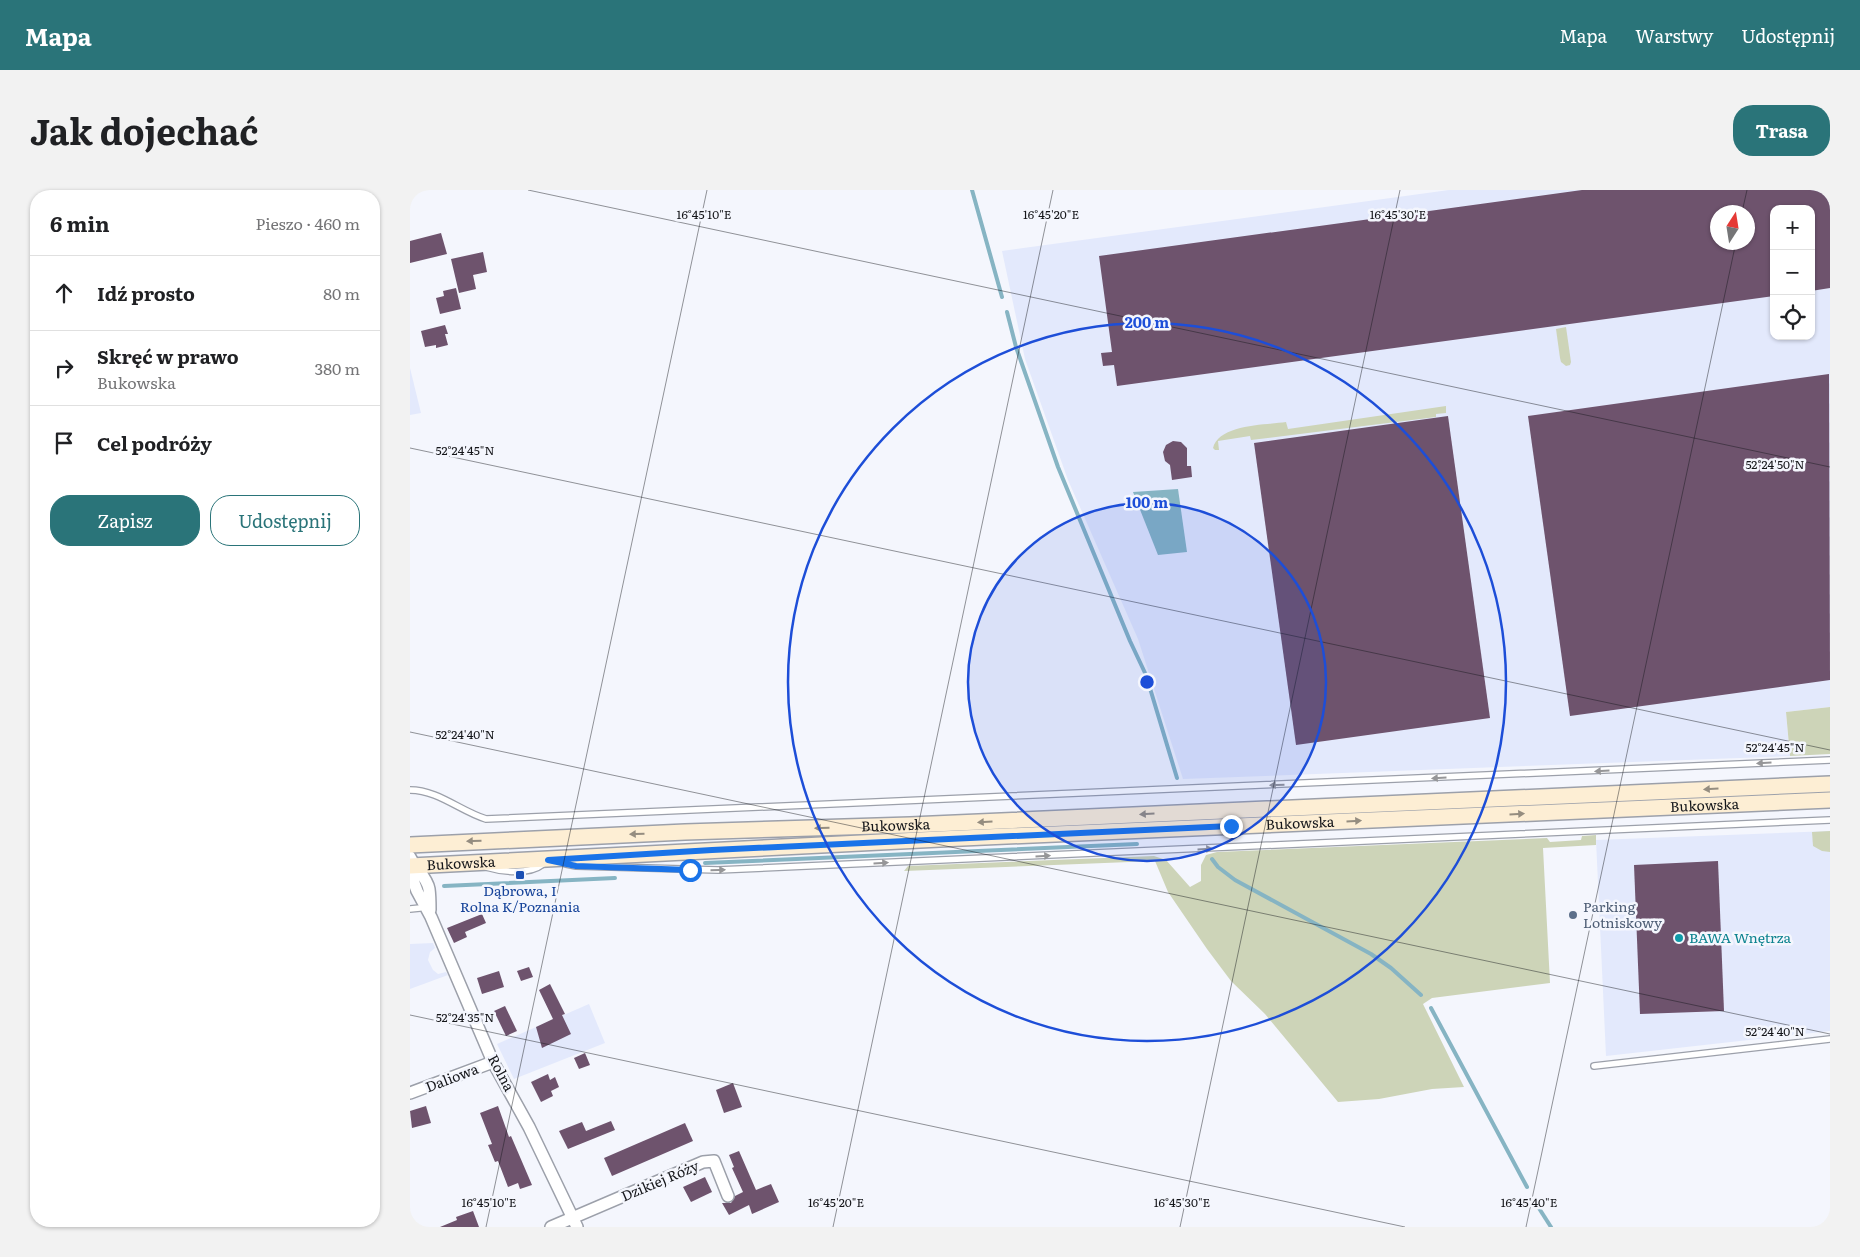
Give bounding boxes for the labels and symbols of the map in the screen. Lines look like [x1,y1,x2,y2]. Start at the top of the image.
text: 16°45'10"E [677,205,732,223]
text: 16°45'20"E [1023,205,1079,223]
text: 16°45'30"E [1370,205,1427,223]
north arrow [1710,205,1755,250]
text: 200 m [1125,310,1169,333]
text: 52°24'45"N [436,441,494,459]
text: 52°24'50"N [1745,455,1805,473]
text: 100 m [1126,490,1168,513]
centre of rings [1138,673,1156,691]
text: 52°24'40"N [435,725,495,743]
text: 52°24'45"N [1746,738,1804,756]
one-way arrow [1756,759,1772,767]
one-way arrow [1593,767,1609,775]
one-way arrow [1431,775,1447,783]
one-way arrow [1269,781,1285,789]
one-way arrow [1703,785,1719,793]
street label: Bukowska [1670,793,1740,816]
one-way arrow [1509,809,1525,817]
one-way arrow [1139,811,1155,819]
street label: Bukowska [1265,811,1335,834]
street label: Bukowska [861,813,931,836]
route end [1220,815,1243,838]
one-way arrow [1347,816,1363,824]
one-way arrow [976,818,992,826]
one-way arrow [814,825,830,833]
one-way arrow [628,831,644,839]
one-way arrow [466,837,482,845]
one-way arrow [1198,844,1214,852]
street label: Bukowska [426,851,496,874]
one-way arrow [1035,851,1051,859]
route start [679,859,702,882]
one-way arrow [873,859,889,867]
one-way arrow [711,866,727,874]
marker: Dąbrowa, I Rolna K/Poznania [514,869,526,881]
place label: Dąbrowa, I Rolna K/Poznania [460,880,580,916]
place label: Parking Lotniskowy [1583,896,1663,932]
marker: Parking Lotniskowy [1567,909,1579,921]
place label: BAWA Wnętrza [1689,927,1792,947]
marker: BAWA Wnętrza [1673,932,1685,944]
text: 52°24'35"N [436,1008,494,1026]
text: 52°24'40"N [1745,1022,1805,1040]
street label: Rolna [484,1051,520,1095]
street label: Daliowa [422,1058,481,1096]
street label: Dzikiej Róży [618,1154,702,1205]
text: 16°45'10"E [462,1193,517,1211]
text: 16°45'20"E [808,1193,864,1211]
text: 16°45'30"E [1154,1193,1211,1211]
text: 16°45'40"E [1501,1193,1558,1211]

